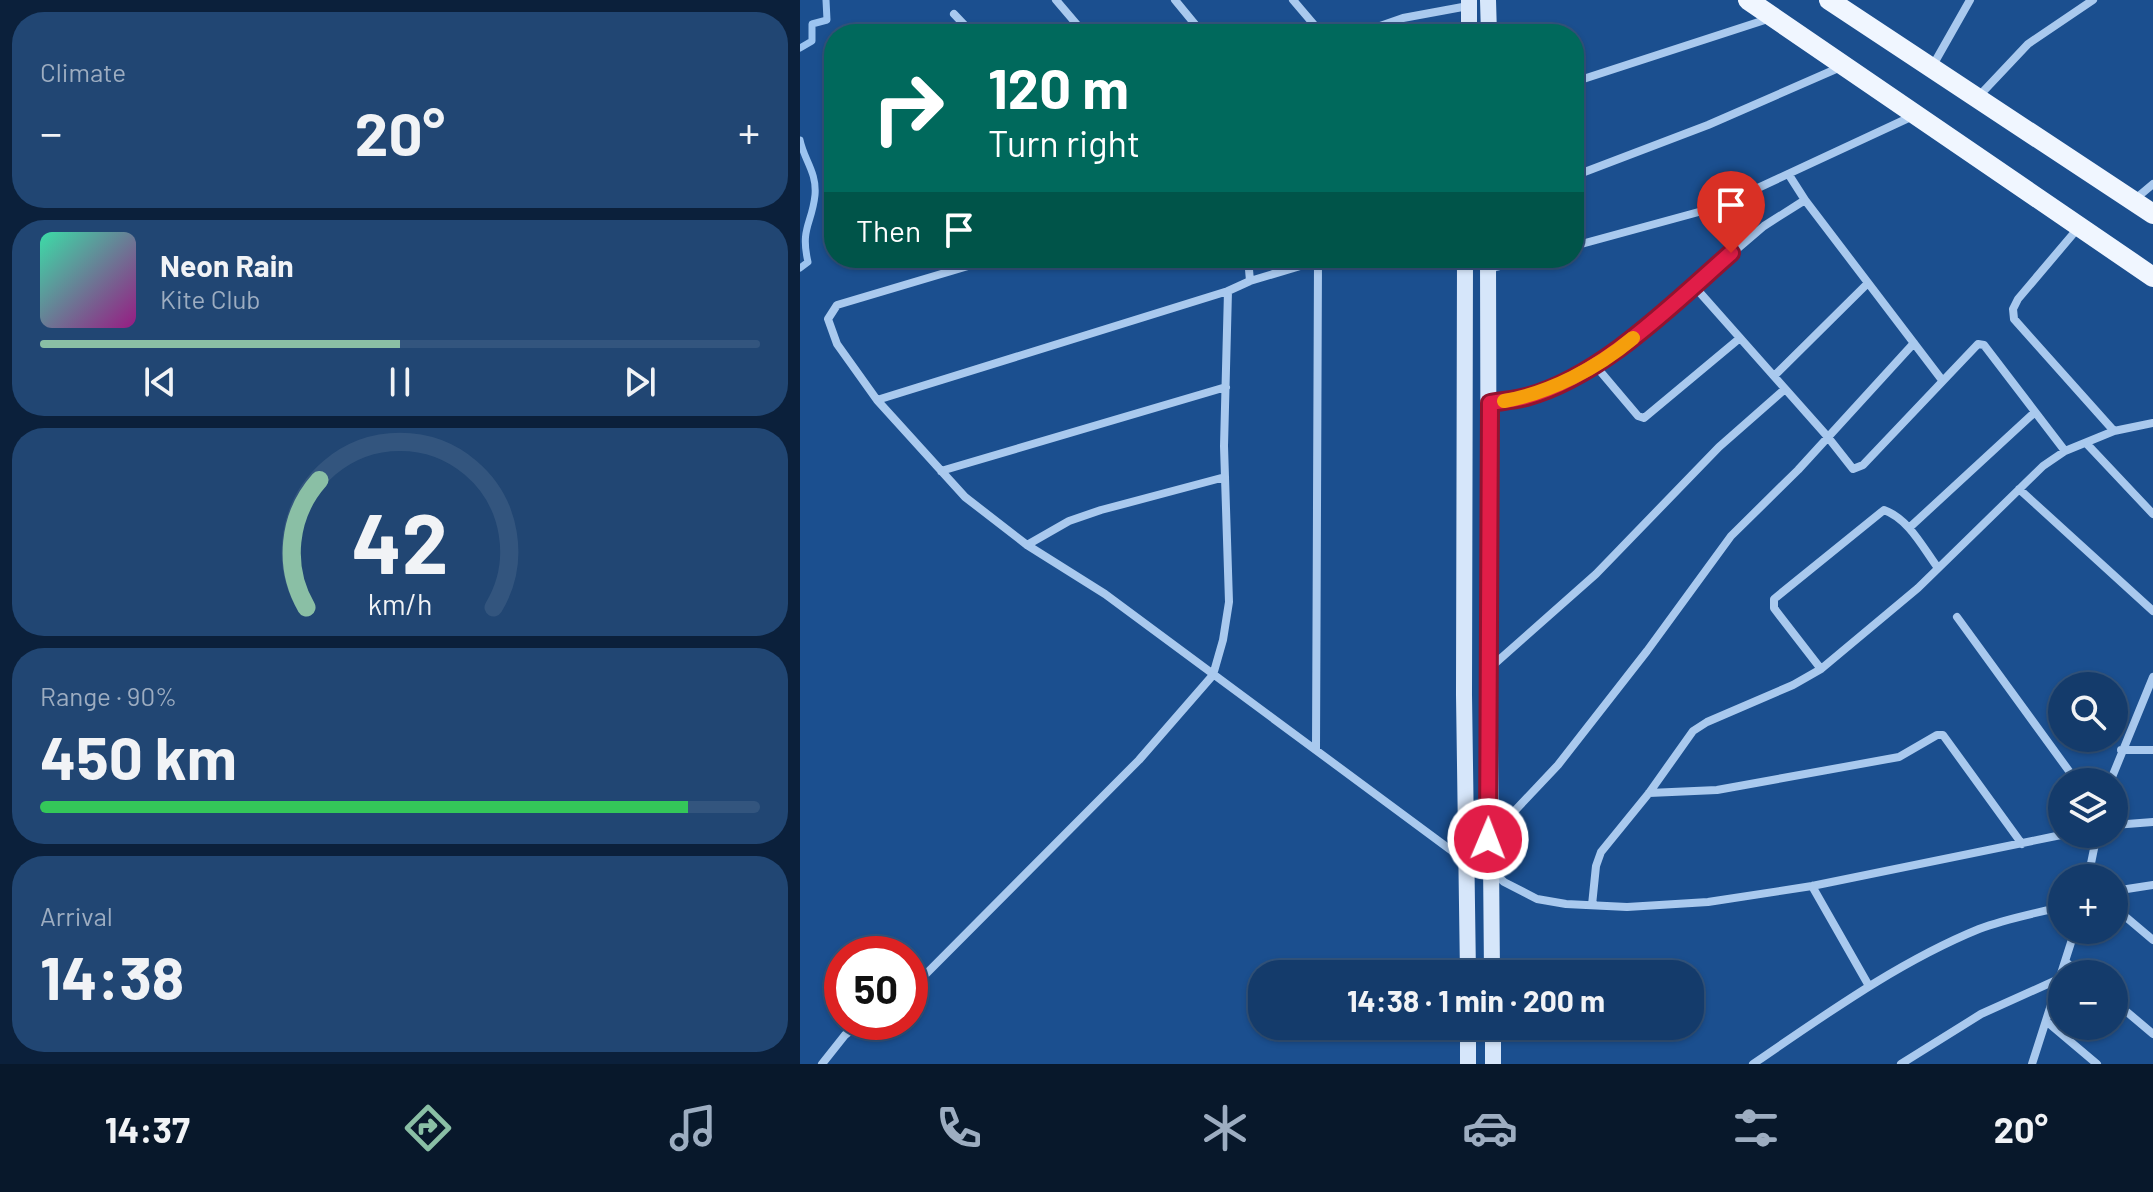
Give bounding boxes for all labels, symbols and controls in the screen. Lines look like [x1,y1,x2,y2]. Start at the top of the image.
text: 120 m [988,53,1129,120]
text: Climate [40,56,126,87]
icon: right [856,56,960,160]
text: 20° [355,96,445,168]
text: − [40,105,62,158]
text: + [738,105,760,158]
text: Turn right [988,121,1140,164]
pin [1697,171,1765,253]
icon: arrive [1709,183,1753,227]
icon: arrive [937,208,981,252]
text: Then [856,212,921,248]
text: Neon Rain [160,247,294,283]
text: Kite Club [160,283,261,314]
icon: previous [138,360,182,404]
icon: pause [378,360,422,404]
icon: next [618,360,662,404]
text: 42 [352,491,448,591]
text: km/h [368,586,432,621]
map controls [2048,672,2128,1040]
button: search [2048,672,2128,752]
text: Range · 90% [40,680,177,711]
text: 450 km [40,720,237,792]
button: layers [2048,768,2128,848]
position arrow [1446,797,1530,881]
button: + [2048,864,2128,944]
text: Arrival [40,900,113,931]
speed limit sign: 50 [824,936,928,1040]
text: 14:38 [40,940,184,1012]
button: − [2048,960,2128,1040]
text: 14:38 · 1 min · 200 m [1347,982,1605,1018]
icon: directions [400,1100,456,1156]
icon: music [665,1100,721,1156]
icon: phone [931,1100,987,1156]
icon: climate [1197,1100,1253,1156]
icon: car [1462,1100,1518,1156]
icon: filters [1728,1100,1784,1156]
text: 14:37 [105,1107,190,1150]
text: 20° [1994,1107,2048,1150]

